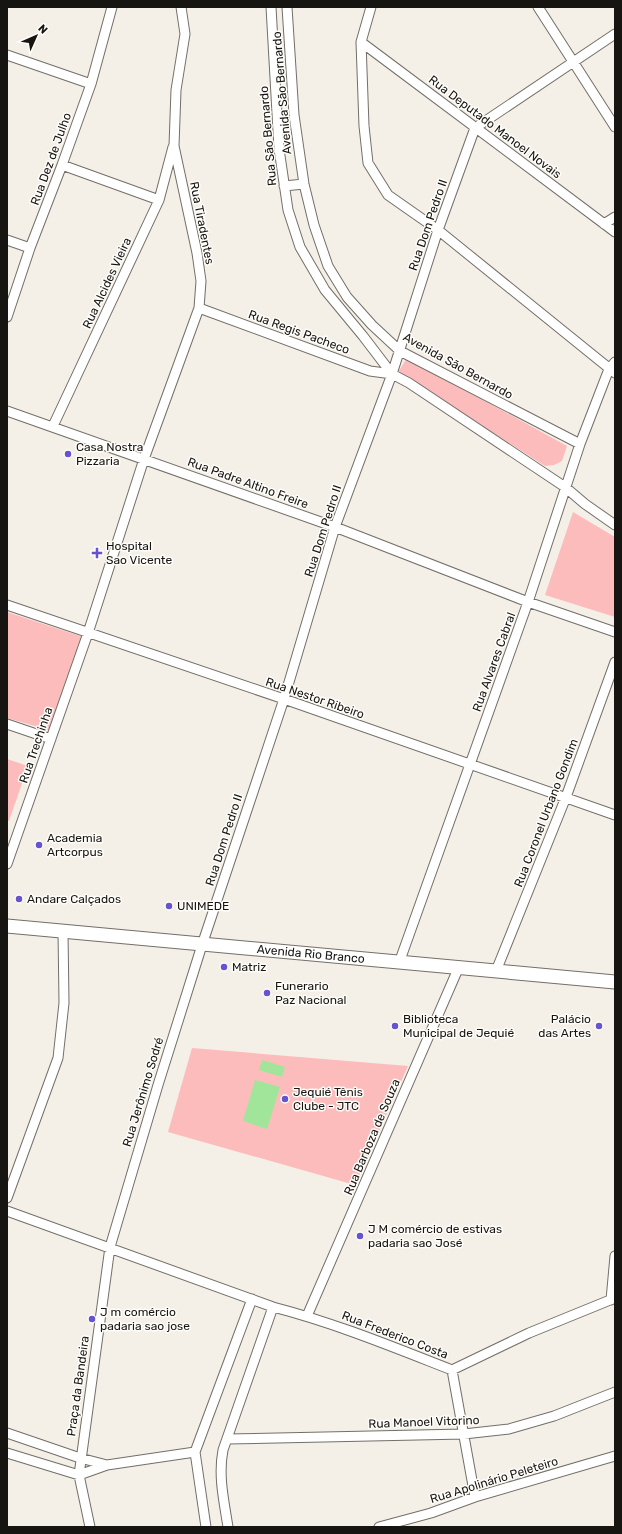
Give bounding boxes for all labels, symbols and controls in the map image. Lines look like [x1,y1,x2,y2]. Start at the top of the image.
north arrow [16,16,56,56]
text: N [35,22,50,37]
street label: Avenida São Bernardo [270,31,294,155]
street label: Rua Deputado Manoel Novais [426,73,564,181]
street label: Rua São Bernardo [257,85,279,187]
street label: Rua Dez de Julho [28,111,74,207]
street label: Rua Dom Pedro II [406,177,450,273]
street label: Rua Tiradentes [187,181,217,265]
street label: Rua Alcides Vieira [80,235,134,331]
street label: Rua Regis Pacheco [246,307,352,357]
street label: Avenida São Bernardo [401,330,515,402]
place label: Casa Nostra Pizzaria [76,440,143,468]
marker: Casa Nostra Pizzaria [63,449,73,459]
street label: Rua Padre Altino Freire [186,455,311,511]
street label: Rua Dom Pedro II [302,483,344,579]
place label: Hospital Sao Vicente [106,539,173,567]
marker: Hospital Sao Vicente [91,547,103,559]
street label: Rua Alvares Cabral [470,611,518,713]
street label: Rua Nestor Ribeiro [264,675,366,721]
street label: Rua Trechinha [16,705,56,785]
street label: Rua Coronel Urbano Gondim [511,737,581,889]
street label: Rua Dom Pedro II [203,792,245,888]
place label: Academia Artcorpus [47,831,103,859]
marker: Academia Artcorpus [34,840,44,850]
place label: Andare Calçados [27,892,121,906]
marker: Andare Calçados [14,894,24,904]
place label: UNIMEDE [177,899,229,913]
marker: UNIMEDE [164,901,174,911]
street label: Avenida Rio Branco [256,942,365,966]
place label: Matriz [232,960,266,974]
marker: Matriz [219,962,229,972]
place label: Funerario Paz Nacional [275,979,347,1007]
marker: Funerario Paz Nacional [262,988,272,998]
place label: Biblioteca Municipal de Jequié [403,1012,514,1040]
place label: Palácio das Artes [538,1012,591,1040]
marker: Biblioteca Municipal de Jequié [390,1021,400,1031]
marker: Palácio das Artes [594,1021,604,1031]
street label: Rua Jerônimo Sodré [120,1035,166,1148]
street label: Rua Barboza de Souza [341,1077,403,1197]
place label: Jequié Tênis Clube - JTC [293,1085,363,1113]
marker: Jequié Tênis Clube - JTC [280,1094,290,1104]
place label: J M comércio de estivas padaria sao José [368,1222,502,1250]
marker: J M comércio de estivas padaria sao José [355,1231,365,1241]
place label: J m comércio padaria sao jose [100,1305,190,1333]
street label: Rua Frederico Costa [340,1308,450,1362]
marker: J m comércio padaria sao jose [87,1314,97,1324]
street label: Praça da Bandeira [64,1335,92,1437]
street label: Rua Manoel Vitorino [368,1413,480,1431]
street label: Rua Apolinário Peleteiro [428,1454,560,1506]

